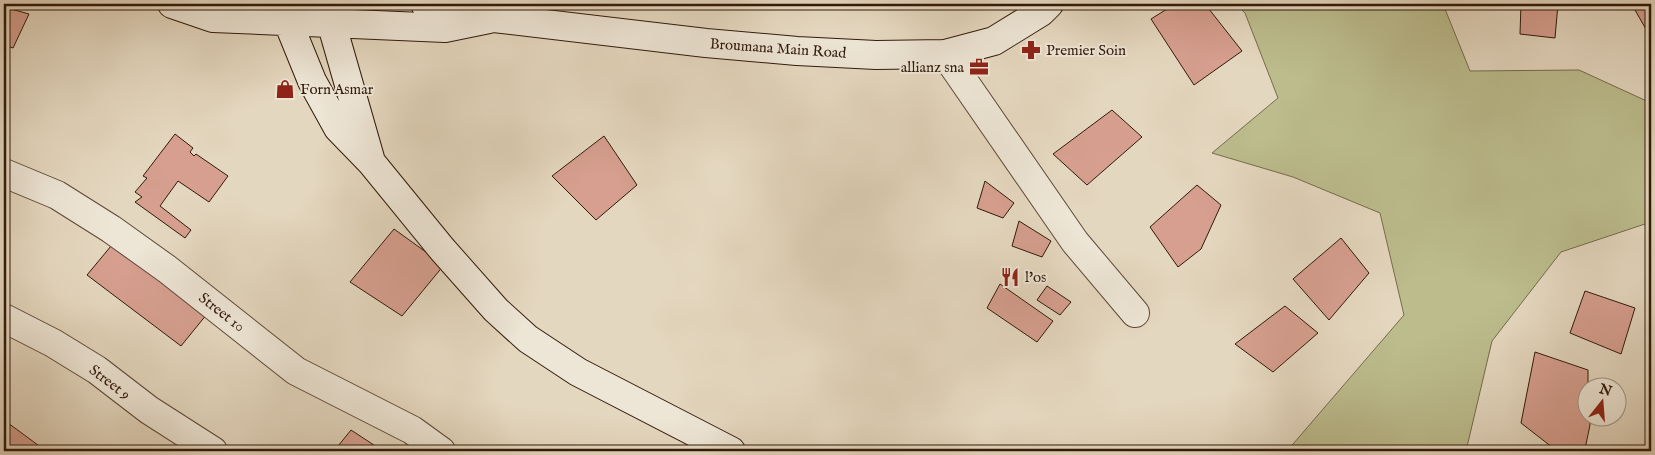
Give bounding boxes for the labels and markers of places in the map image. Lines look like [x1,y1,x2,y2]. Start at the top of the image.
pharmacy icon: Premier Soin [1020,39,1042,61]
place label: Premier Soin [1046,41,1126,60]
office icon: allianz sna [968,56,990,78]
place label: allianz sna [901,58,965,77]
shop icon: Forn Asmar [274,78,296,100]
place label: Forn Asmar [300,80,374,99]
restaurant icon: l'os [999,266,1021,288]
place label: l'os [1025,268,1046,287]

